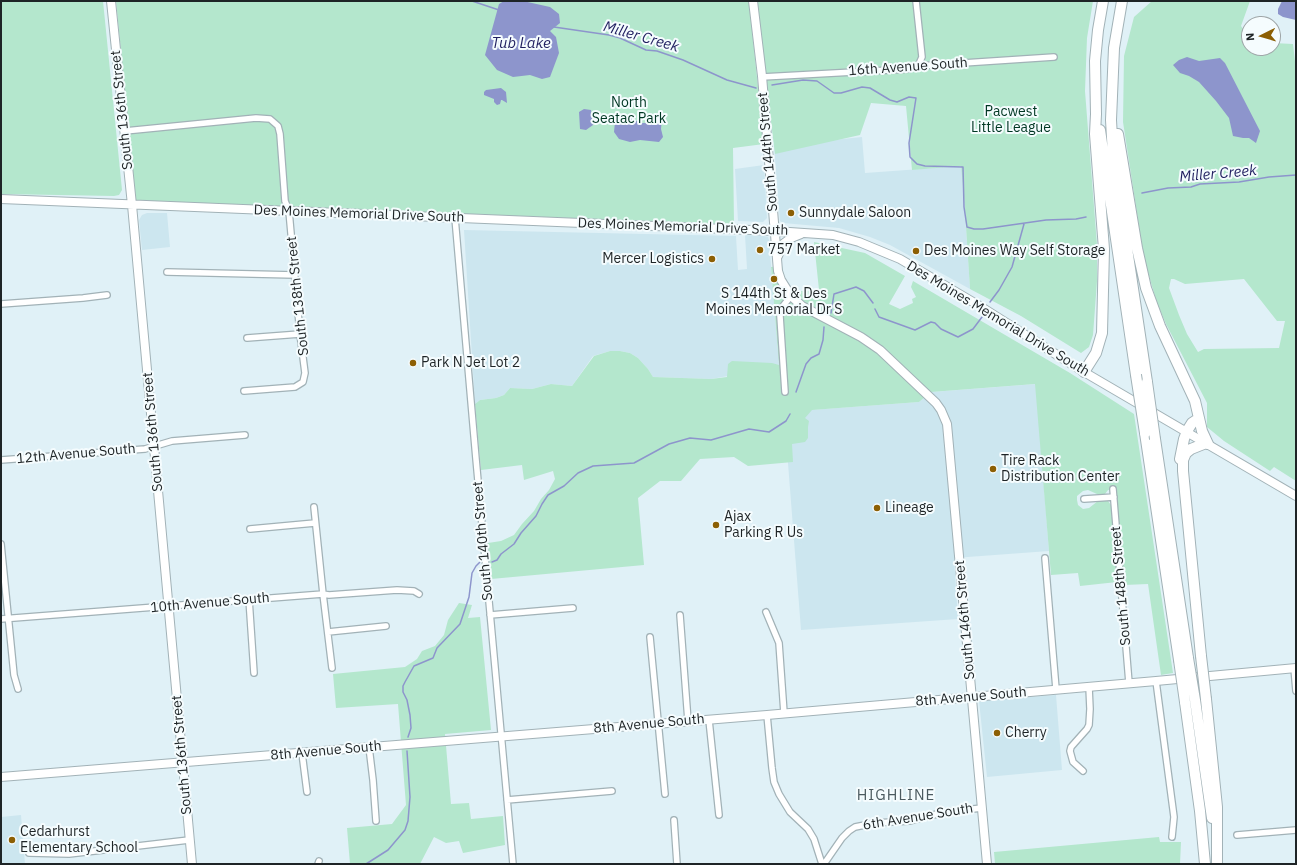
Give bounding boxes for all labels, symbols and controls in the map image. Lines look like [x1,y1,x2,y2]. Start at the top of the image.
north arrow [1241,16,1281,56]
water label: Miller Creek [601,18,681,56]
text: N [1243,32,1257,42]
water label: Tub Lake [491,35,551,53]
street label: South 136th Street [107,50,137,170]
street label: 16th Avenue South [848,54,968,80]
street label: South 144th Street [754,92,782,212]
park label: North Seatac Park [592,95,666,128]
park label: Pacwest Little League [971,104,1051,136]
water label: Miller Creek [1178,162,1258,186]
street label: Des Moines Memorial Drive South [253,202,465,226]
place label: Sunnydale Saloon [799,205,911,221]
marker: Sunnydale Saloon [786,208,796,218]
street label: Des Moines Memorial Drive South [577,215,789,239]
street label: South 138th Street [283,236,313,356]
place label: 757 Market [768,242,840,258]
place label: Des Moines Way Self Storage [924,243,1106,259]
marker: 757 Market [755,245,765,255]
marker: Des Moines Way Self Storage [911,246,921,256]
place label: Mercer Logistics [602,251,704,267]
marker: Mercer Logistics [707,254,717,264]
street label: Des Moines Memorial Drive South [903,258,1093,380]
marker: S 144th St & Des Moines Memorial Dr S [769,274,779,284]
place label: S 144th St & Des Moines Memorial Dr S [706,286,842,318]
place label: Park N Jet Lot 2 [421,355,520,371]
marker: Park N Jet Lot 2 [408,358,418,368]
street label: South 136th Street [139,372,167,492]
street label: 12th Avenue South [16,440,136,468]
place label: Tire Rack Distribution Center [1001,453,1120,486]
marker: Tire Rack Distribution Center [988,464,998,474]
street label: South 140th Street [469,481,497,601]
place label: Lineage [885,500,934,516]
marker: Lineage [872,503,882,513]
place label: Ajax Parking R Us [724,509,803,542]
marker: Ajax Parking R Us [711,520,721,530]
street label: South 148th Street [1107,526,1135,646]
street label: South 146th Street [951,560,979,680]
street label: 10th Avenue South [150,589,270,617]
street label: 8th Avenue South [915,684,1027,710]
street label: South 136th Street [168,695,196,815]
street label: 8th Avenue South [593,711,705,737]
place label: Cherry [1005,725,1047,741]
marker: Cherry [992,728,1002,738]
street label: 8th Avenue South [270,738,382,764]
district label: HIGHLINE [857,787,935,805]
street label: 6th Avenue South [862,800,974,834]
place label: Cedarhurst Elementary School [20,824,138,856]
marker: Cedarhurst Elementary School [7,835,17,845]

